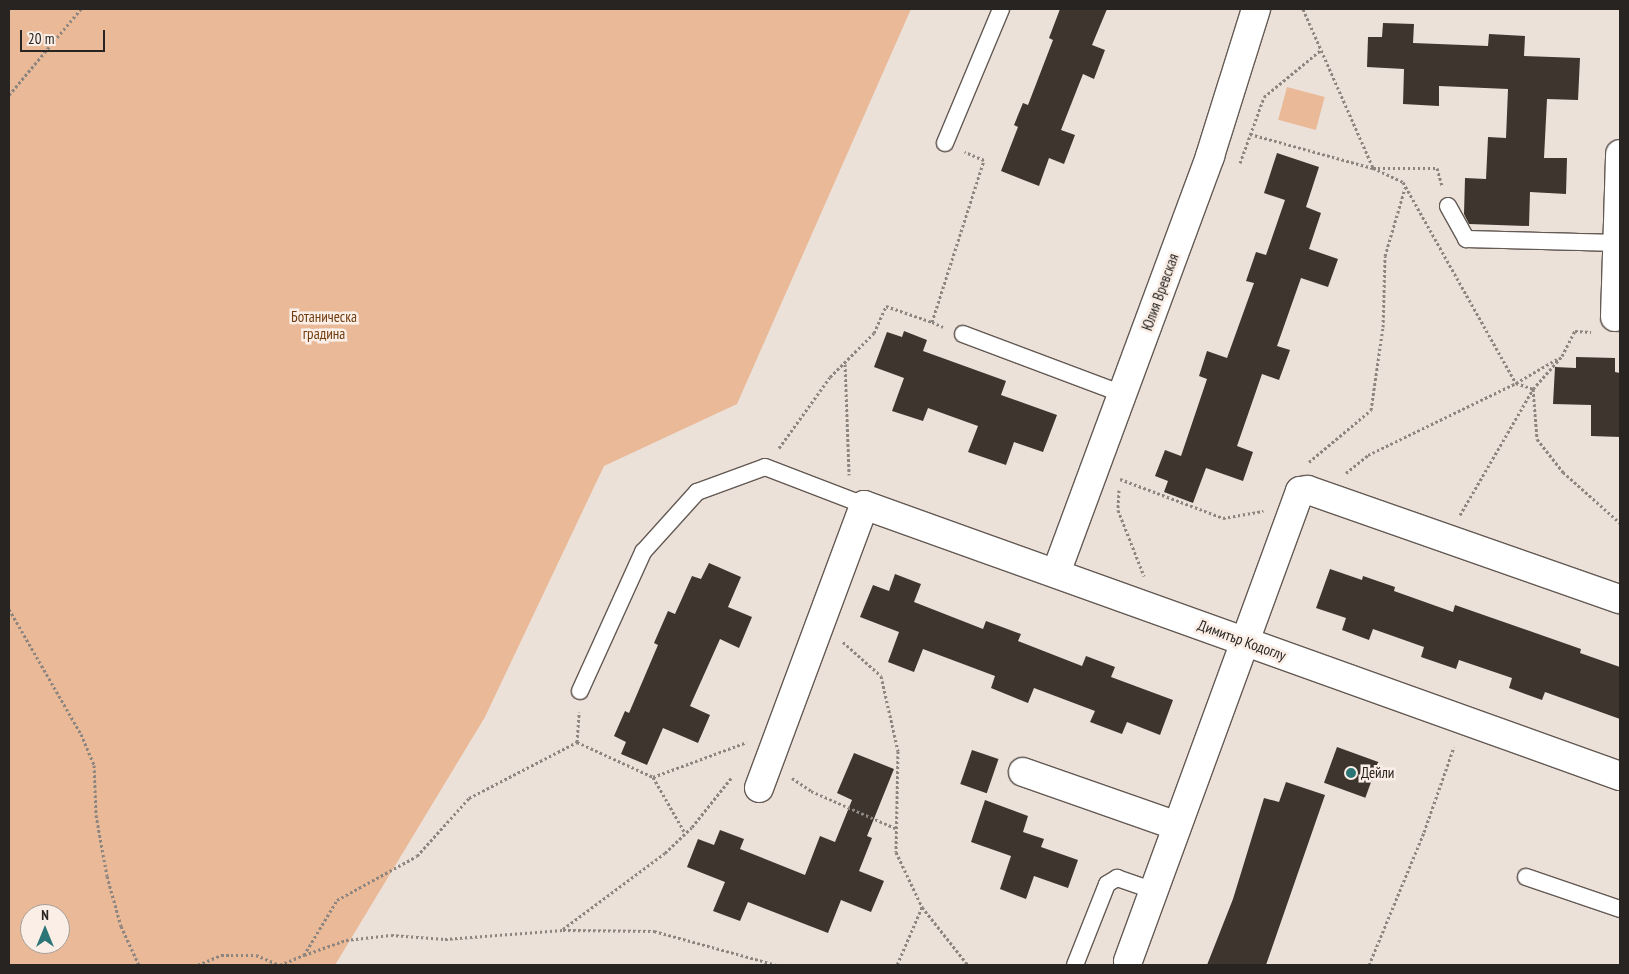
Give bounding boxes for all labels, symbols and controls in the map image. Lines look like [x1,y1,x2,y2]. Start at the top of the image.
scale bar [22,20,108,52]
text: 20 m [28,29,54,48]
street label: Юлия Вревская [1138,251,1182,333]
park label: Ботаническа градина [291,307,357,342]
street label: Димитър Кодоглу [1196,616,1288,664]
place label: Дейли [1361,764,1394,782]
marker: Дейли [1345,767,1357,779]
north arrow [20,904,70,954]
text: N [41,906,49,924]

